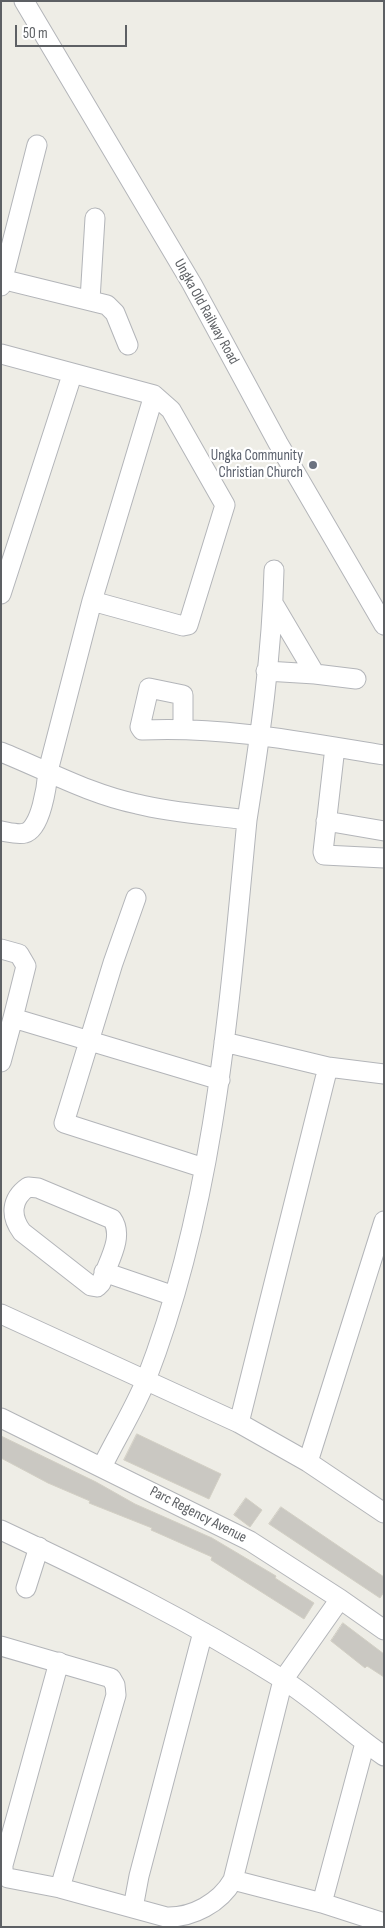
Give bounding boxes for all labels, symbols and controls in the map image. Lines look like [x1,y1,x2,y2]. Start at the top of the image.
scale bar [18,15,130,47]
text: 50 m [23,24,48,43]
street label: Ungka Old Railway Road [170,256,242,368]
place label: Ungka Community Christian Church [211,447,303,482]
marker: Ungka Community Christian Church [307,459,319,471]
street label: Parc Regency Avenue [147,1483,249,1547]

